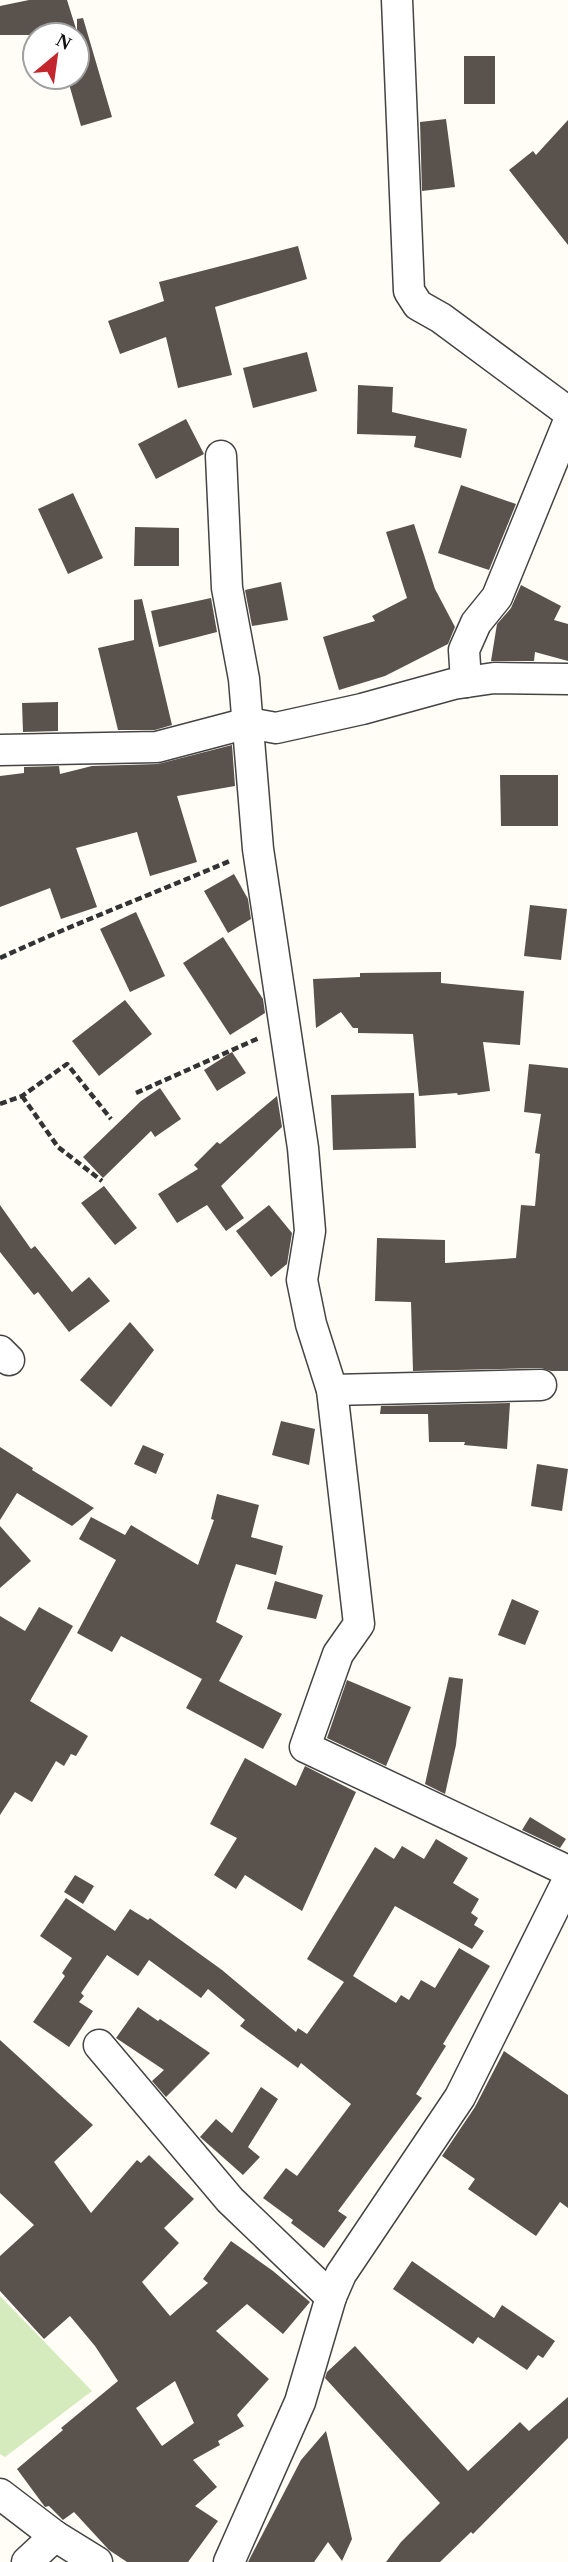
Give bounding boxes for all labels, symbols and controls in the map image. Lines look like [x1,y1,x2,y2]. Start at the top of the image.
north arrow [21,21,91,91]
text: N [53,29,75,54]

